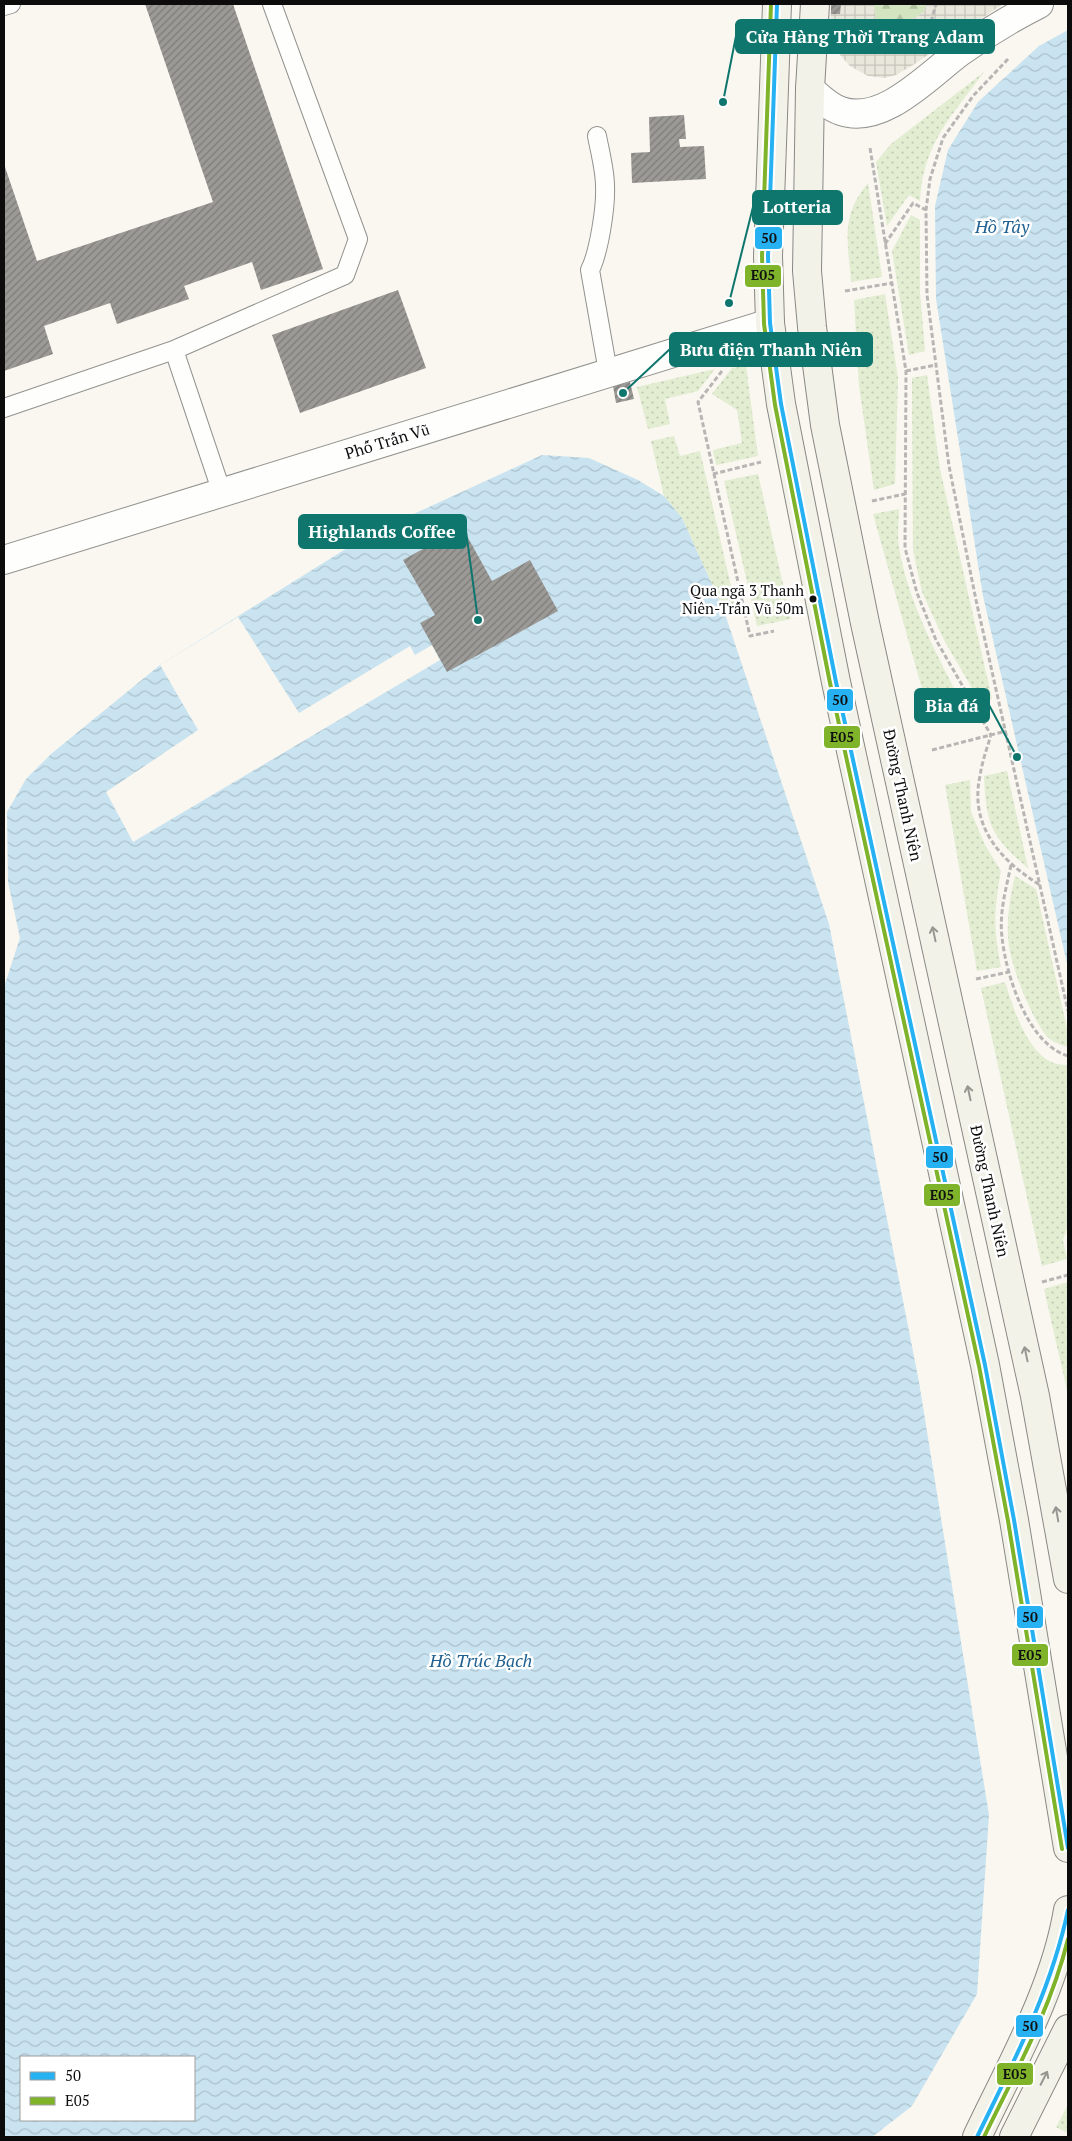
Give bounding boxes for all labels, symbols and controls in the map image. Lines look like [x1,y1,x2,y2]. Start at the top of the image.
callout: Cửa Hàng Thời Trang Adam [736,20,994,53]
text: Cửa Hàng Thời Trang Adam [746,24,985,48]
callout: Lotteria [753,191,842,224]
text: Lotteria [763,194,831,218]
water label: Hồ Tây [974,214,1030,238]
line badge: 50 [754,226,783,250]
text: 50 [761,228,777,247]
line badge: E05 [744,264,782,288]
text: E05 [751,265,775,284]
callout: Bưu điện Thanh Niên [670,333,872,366]
text: Bưu điện Thanh Niên [680,337,862,361]
street label: Phố Trấn Vũ [342,418,432,464]
callout: Highlands Coffee [299,515,466,548]
text: Highlands Coffee [308,519,456,543]
place label: Qua ngã 3 Thanh Niên-Trấn Vũ 50m [682,580,804,618]
marker: Qua ngã 3 Thanh Niên-Trấn Vũ 50m [808,594,818,604]
line badge: 50 [826,688,854,712]
callout: Bia đá [915,689,989,722]
text: 50 [832,690,848,709]
text: Bia đá [925,693,979,717]
line badge: E05 [823,725,861,749]
text: E05 [830,727,854,746]
street label: Đường Thanh Niên [878,727,928,864]
one-way arrow [929,927,938,943]
one-way arrow [964,1085,973,1101]
street label: Đường Thanh Niên [965,1123,1015,1260]
line badge: 50 [925,1145,954,1169]
text: 50 [932,1147,948,1166]
line badge: E05 [923,1183,961,1207]
text: E05 [930,1185,954,1204]
one-way arrow [1021,1347,1030,1363]
one-way arrow [1052,1506,1061,1522]
line badge: 50 [1016,1605,1044,1629]
text: 50 [1022,1607,1038,1626]
line badge: E05 [1011,1643,1049,1667]
text: E05 [1018,1645,1042,1664]
water label: Hồ Trúc Bạch [429,1648,532,1672]
line badge: 50 [1015,2014,1044,2038]
text: 50 [1022,2016,1038,2035]
legend [20,2056,195,2121]
line badge: E05 [996,2062,1034,2086]
text: E05 [1003,2064,1027,2083]
text: 50 [65,2065,81,2085]
one-way arrow [1039,2071,1049,2086]
text: E05 [65,2090,90,2110]

